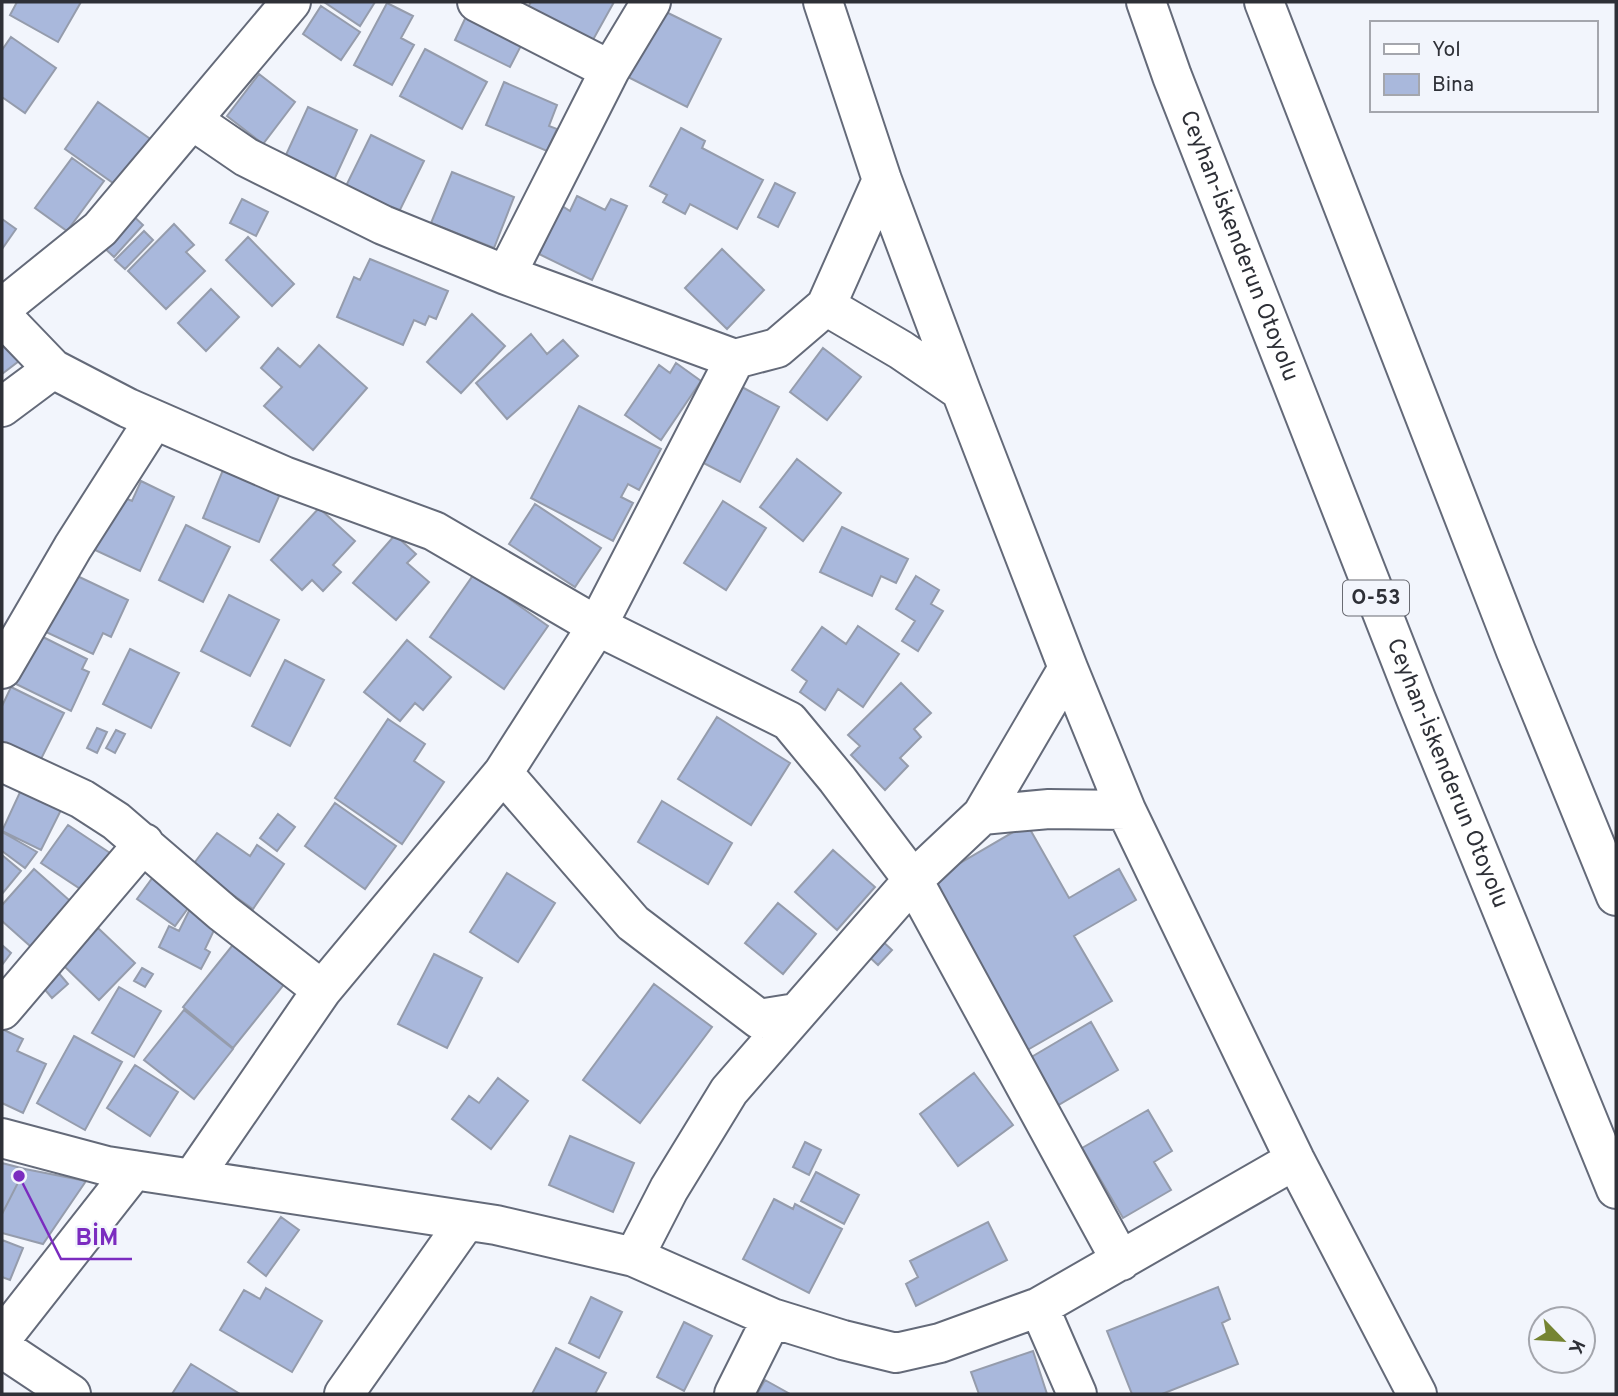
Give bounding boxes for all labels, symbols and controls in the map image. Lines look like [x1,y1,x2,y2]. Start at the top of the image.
legend [1370,21,1597,112]
text: Yol [1432,37,1461,64]
text: Bina [1432,72,1474,99]
street label: Ceyhan-İskenderun Otoyolu [1172,106,1305,386]
road number: O-53 [1343,580,1409,616]
street label: Ceyhan-İskenderun Otoyolu [1379,634,1514,913]
callout: BİM [61,1214,132,1259]
text: BİM [76,1222,118,1254]
north arrow [1527,1305,1597,1375]
text: K [1562,1335,1589,1358]

